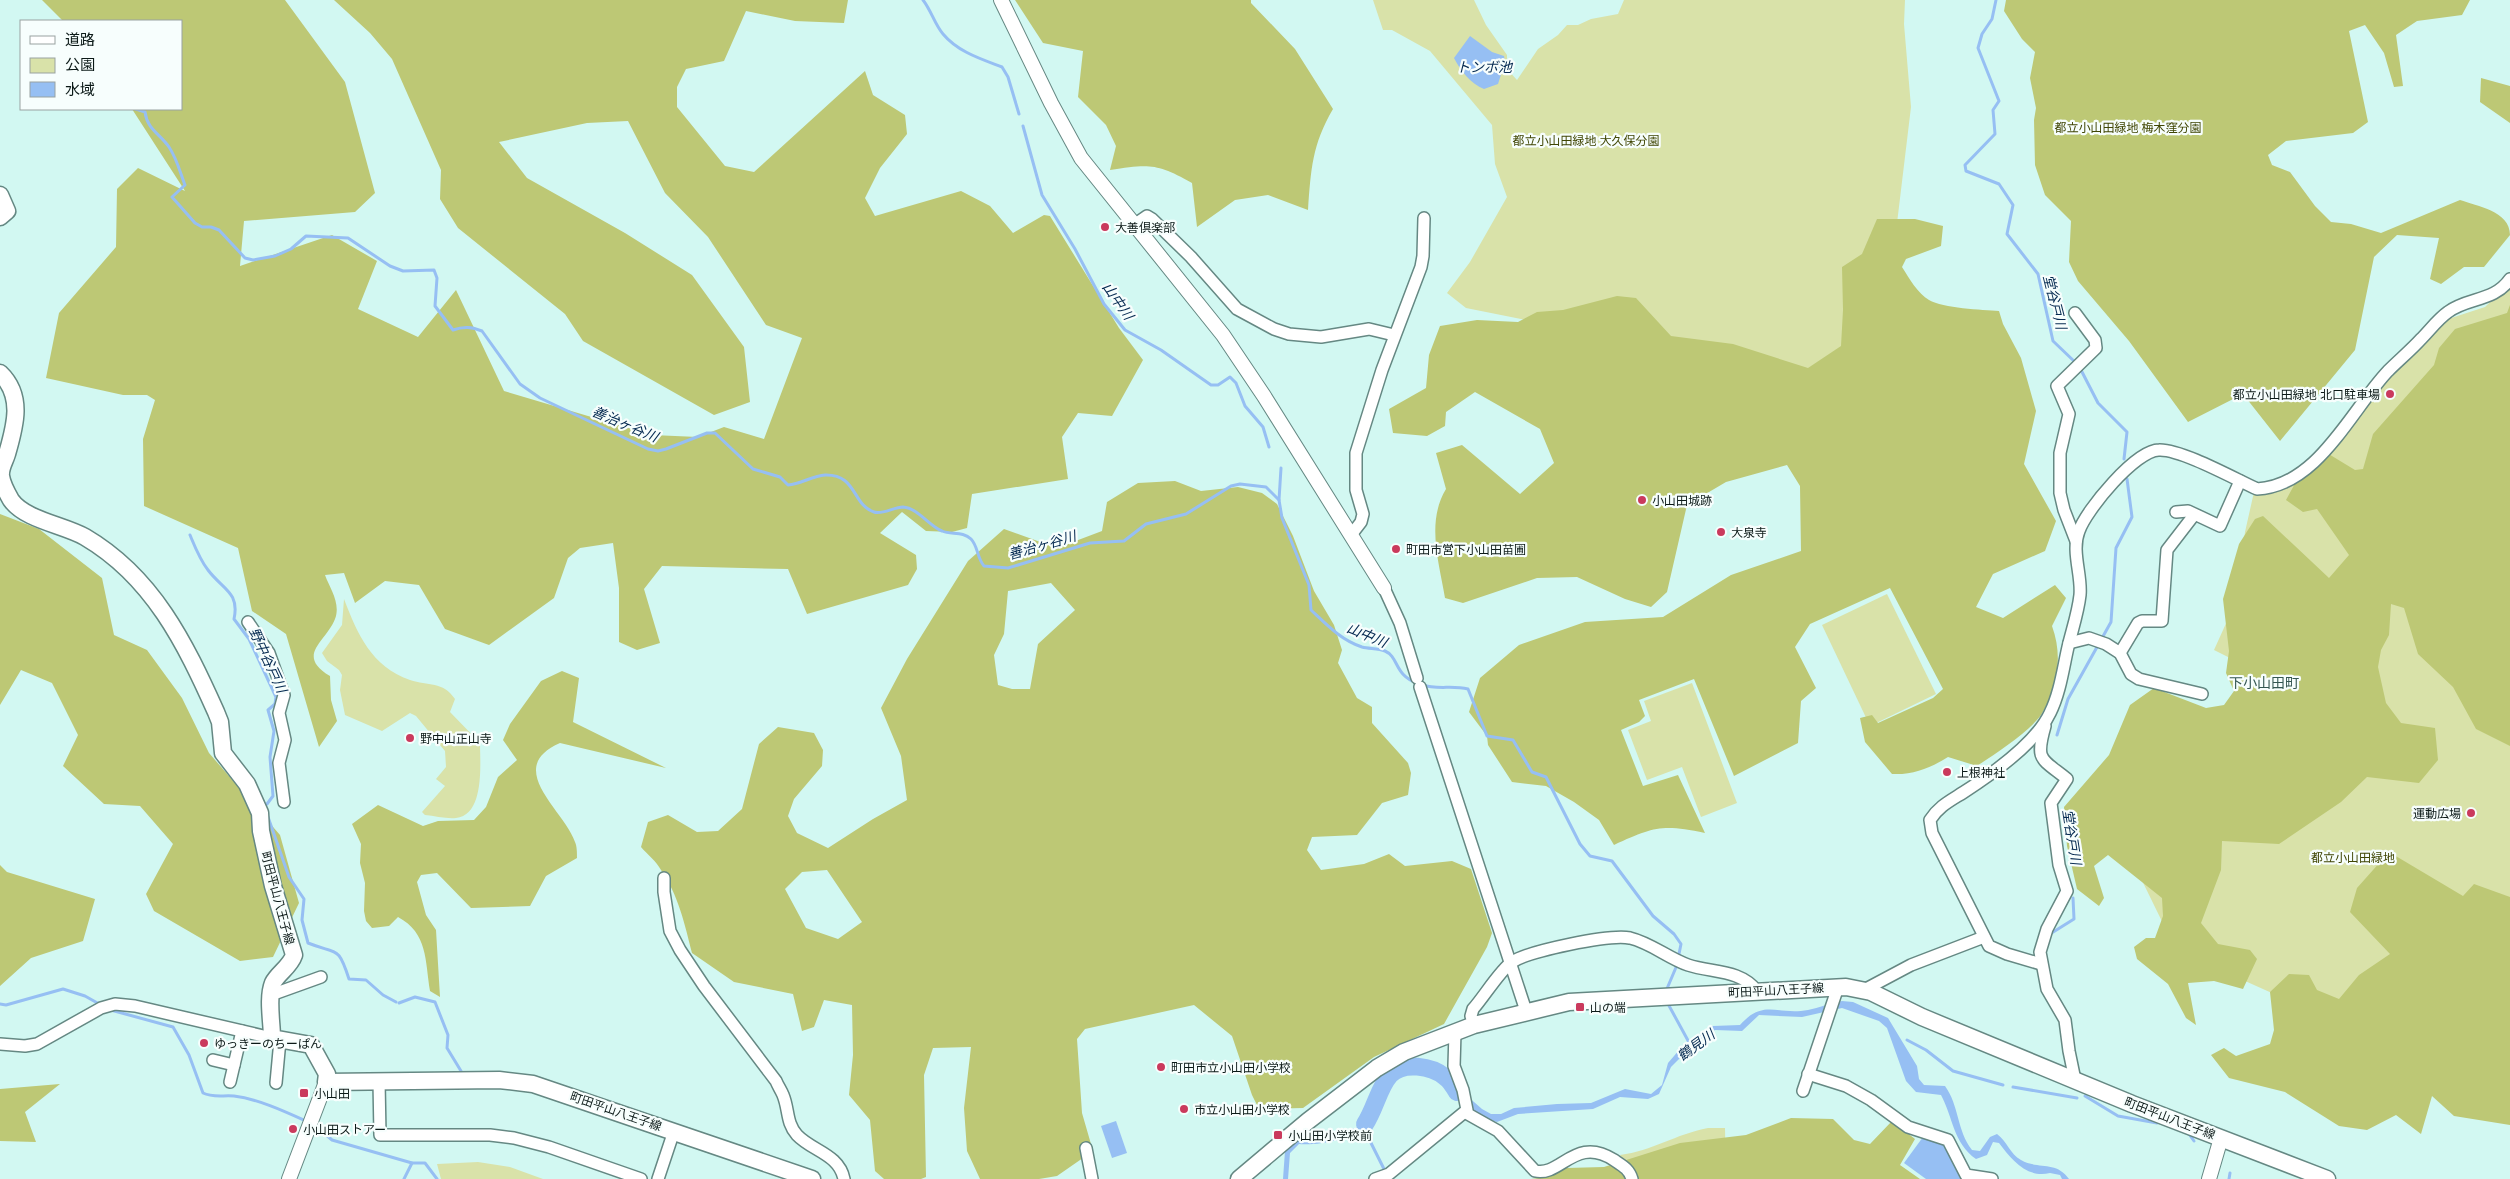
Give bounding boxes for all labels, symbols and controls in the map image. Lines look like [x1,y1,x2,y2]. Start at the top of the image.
legend [20,20,182,110]
text: 道路 [65,30,95,49]
text: 公園 [65,55,95,74]
water label: トンボ池 [1456,58,1514,76]
text: 水域 [65,80,95,99]
park label: 都立小山田緑地 梅木窪分園 [2054,120,2202,135]
park label: 都立小山田緑地 大久保分園 [1512,133,1660,148]
place label: 大善倶楽部 [1115,220,1175,235]
marker: 大善倶楽部 [1099,221,1111,233]
water label: 堂谷戸川 [2039,273,2071,333]
water label: 山中川 [1099,279,1139,325]
place label: 都立小山田緑地 北口駐車場 [2233,387,2380,402]
marker: 都立小山田緑地 北口駐車場 [2384,388,2396,400]
water label: 善治ヶ谷川 [589,402,663,447]
place label: 小山田城跡 [1652,493,1712,508]
marker: 小山田城跡 [1636,494,1648,506]
place label: 大泉寺 [1731,525,1767,540]
water label: 善治ヶ谷川 [1006,526,1080,563]
marker: 大泉寺 [1715,526,1727,538]
place label: 町田市営下小山田苗圃 [1406,542,1526,557]
marker: 町田市営下小山田苗圃 [1390,543,1402,555]
water label: 山中川 [1344,619,1392,652]
water label: 野中谷戸川 [245,624,292,697]
district label: 下小山田町 [2229,674,2299,692]
place label: 野中山正山寺 [420,731,492,746]
marker: 野中山正山寺 [404,732,416,744]
place label: 上根神社 [1957,765,2005,780]
marker: 上根神社 [1941,766,1953,778]
place label: 運動広場 [2413,806,2461,821]
marker: 運動広場 [2465,807,2477,819]
water label: 堂谷戸川 [2059,808,2086,868]
street label: 町田平山八王子線 [258,850,298,946]
park label: 都立小山田緑地 [2311,850,2395,865]
street label: 町田平山八王子線 [1728,980,1824,1000]
place label: 山の端 [1590,1000,1626,1015]
marker: 山の端 [1574,1001,1586,1013]
water label: 鶴見川 [1674,1024,1720,1065]
place label: ゆっきーのちーぱん [214,1036,322,1051]
marker: ゆっきーのちーぱん [198,1037,210,1049]
place label: 町田市立小山田小学校 [1171,1060,1291,1075]
marker: 町田市立小山田小学校 [1155,1061,1167,1073]
place label: 小山田 [314,1086,350,1101]
marker: 小山田 [298,1087,310,1099]
street label: 町田平山八王子線 [568,1088,664,1134]
street label: 町田平山八王子線 [2122,1094,2218,1142]
place label: 市立小山田小学校 [1194,1102,1290,1117]
marker: 市立小山田小学校 [1178,1103,1190,1115]
place label: 小山田ストアー [303,1122,386,1137]
marker: 小山田ストアー [287,1123,299,1135]
place label: 小山田小学校前 [1288,1128,1372,1143]
marker: 小山田小学校前 [1272,1129,1284,1141]

